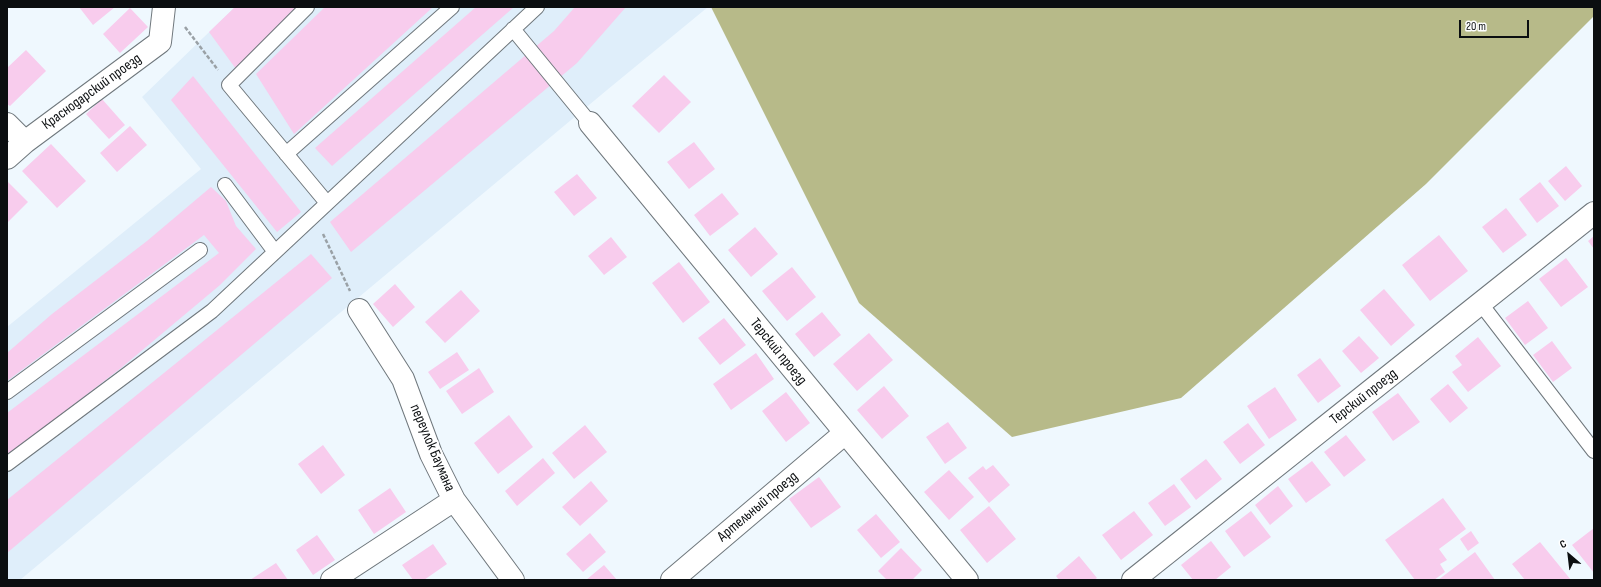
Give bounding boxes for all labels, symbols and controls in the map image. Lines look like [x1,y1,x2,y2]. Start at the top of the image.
scale bar [1461,12,1531,38]
text: 20 m [1466,19,1486,34]
street label: Краснодарский проезд [39,50,145,134]
street label: Терский проезд [746,315,810,389]
street label: Терский проезд [1327,365,1401,429]
street label: переулок Баумана [406,402,458,494]
street label: Артельный проезд [714,468,802,546]
north arrow [1549,535,1589,575]
text: С [1558,537,1569,551]

